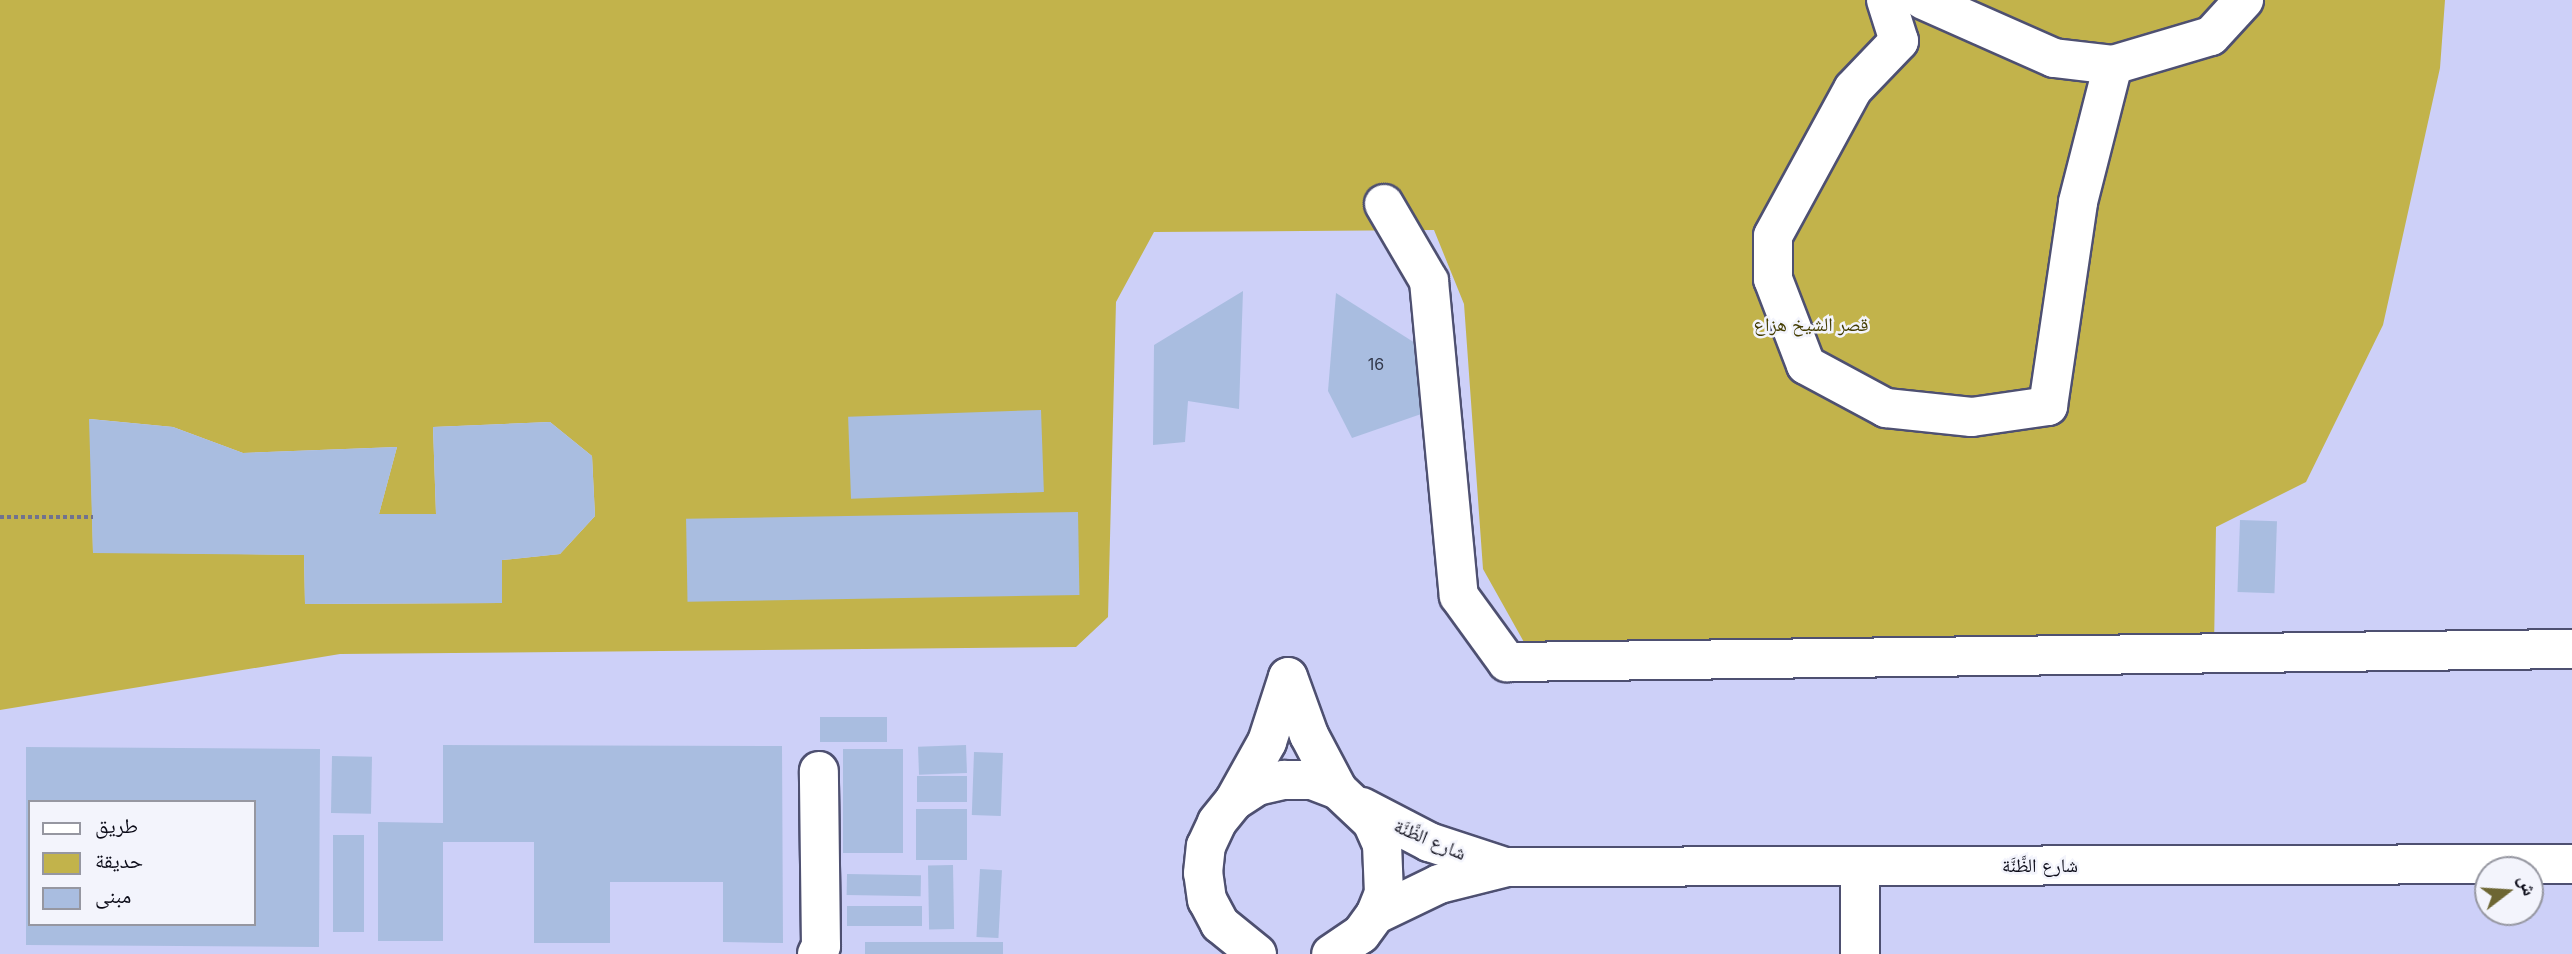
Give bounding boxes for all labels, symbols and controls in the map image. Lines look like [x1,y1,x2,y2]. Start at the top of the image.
park label: قصر الشيخ هزاع [1753,314,1869,336]
house number: 16 [1368,354,1384,374]
legend [28,800,256,926]
text: طريق [95,813,138,838]
street label: شارع الظَّنَّة [1391,815,1469,865]
text: حديقة [95,848,143,873]
street label: شارع الظَّنَّة [2002,855,2078,877]
north arrow [2474,856,2544,926]
text: ش [2514,872,2542,898]
text: مبنى [95,883,131,908]

